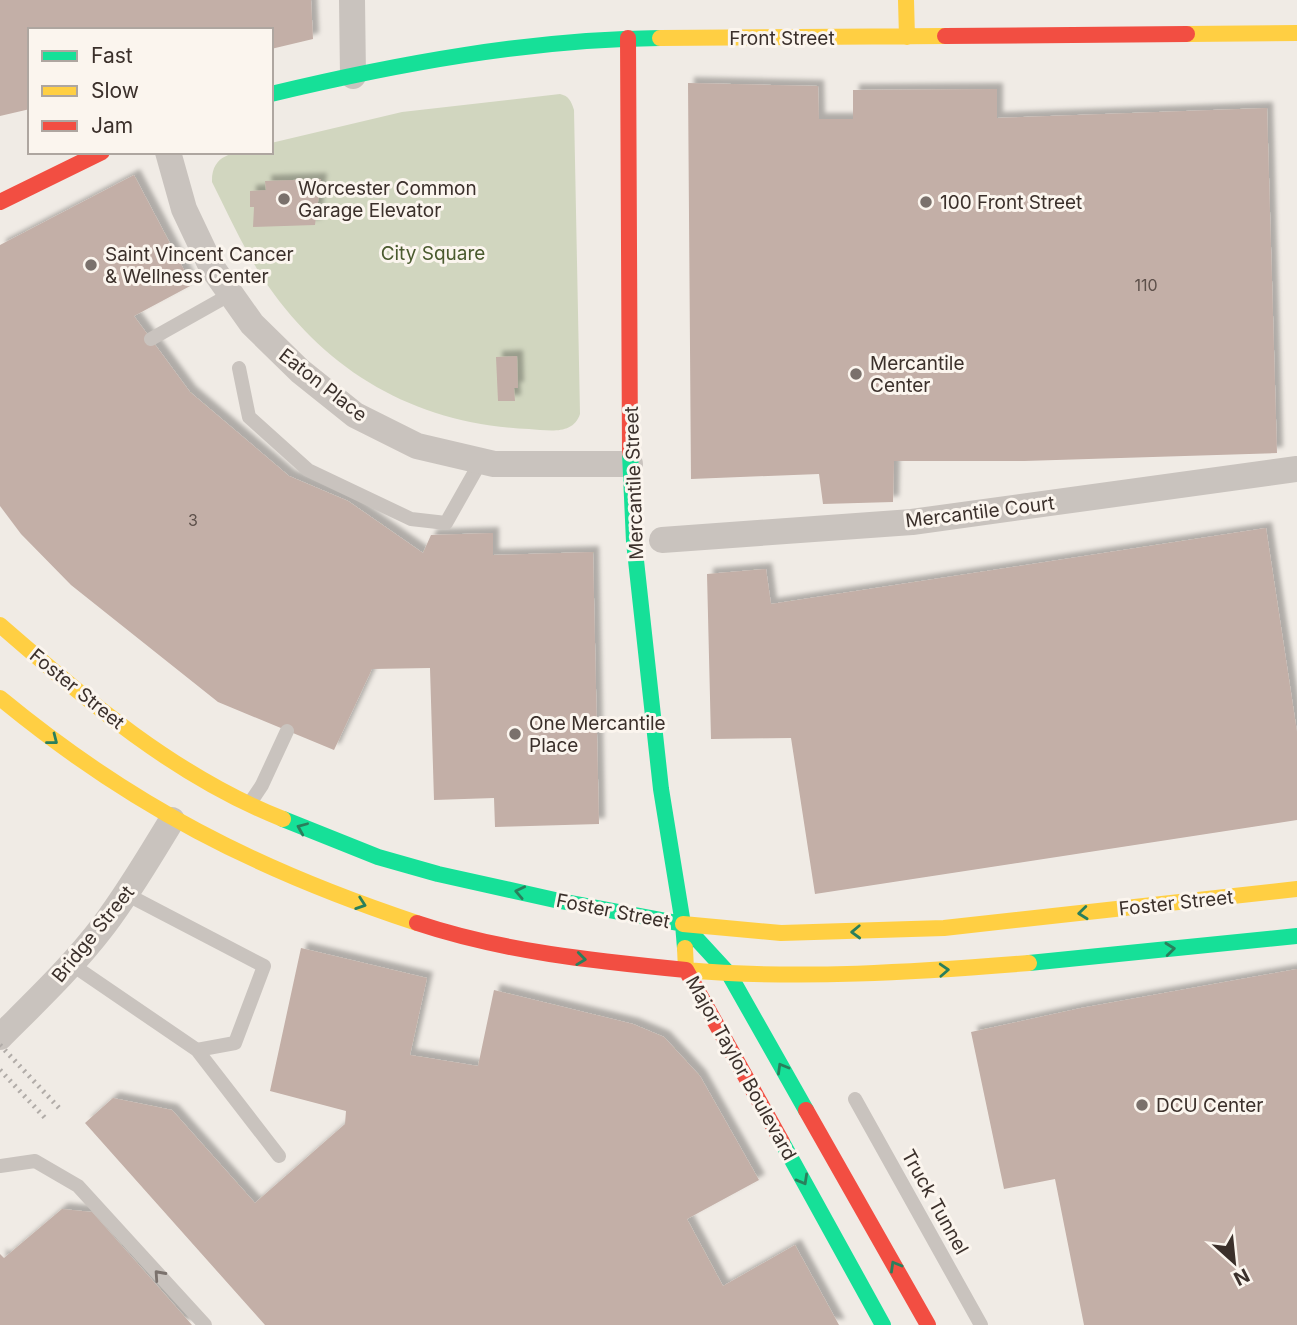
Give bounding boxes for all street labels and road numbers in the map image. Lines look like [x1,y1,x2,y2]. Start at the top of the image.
street label: Front Street [729,27,835,50]
street label: Eaton Place [274,343,372,427]
street label: Mercantile Street [620,406,648,560]
street label: Mercantile Court [904,491,1056,533]
street label: Foster Street [25,644,129,734]
street label: Bridge Street [47,881,139,987]
street label: Foster Street [1118,886,1234,920]
street label: Foster Street [554,889,672,933]
street label: Major Taylor Boulevard [681,972,801,1164]
street label: Truck Tunnel [897,1146,973,1258]

